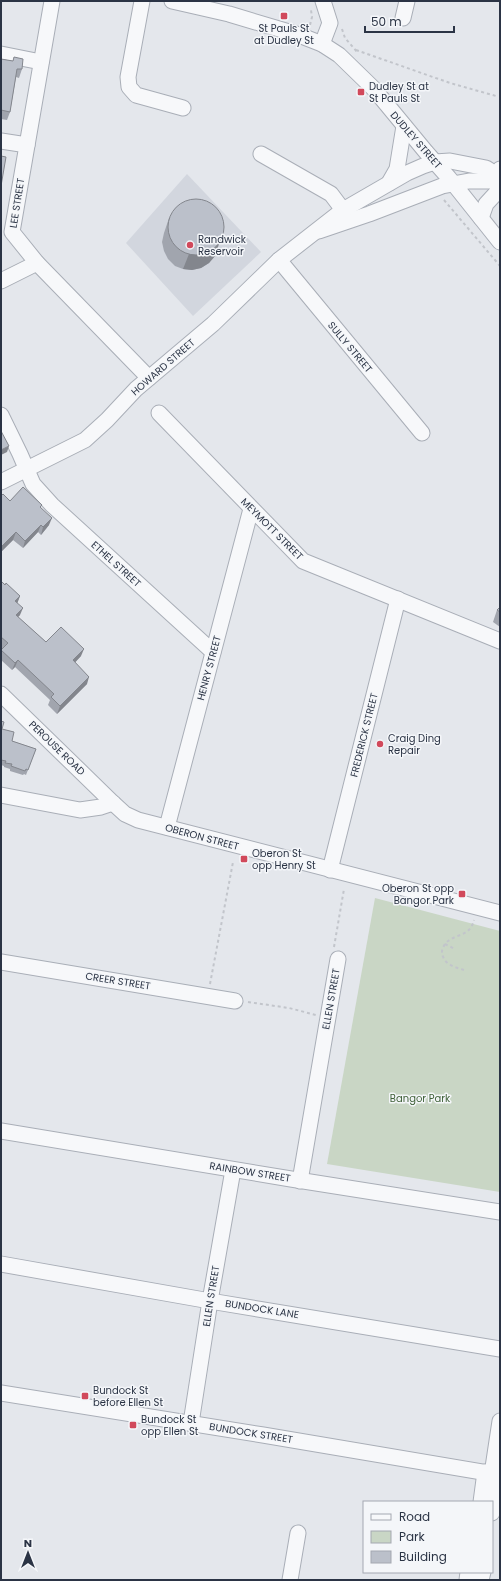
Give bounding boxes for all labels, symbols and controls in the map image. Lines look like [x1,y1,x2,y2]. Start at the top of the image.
scale bar [365,8,454,34]
marker: St Pauls St at Dudley St [279,11,289,21]
text: 50 m [371,13,402,30]
place label: St Pauls St at Dudley St [254,21,314,48]
place label: Dudley St at St Pauls St [369,79,429,106]
marker: Dudley St at St Pauls St [356,87,366,97]
street label: DUDLEY STREET [387,108,446,172]
street label: LEE STREET [6,176,28,229]
place label: Randwick Reservoir [198,232,247,259]
marker: Randwick Reservoir [185,240,195,250]
street label: SULLY STREET [324,318,376,376]
street label: HOWARD STREET [128,335,199,399]
street label: MEYMOTT STREET [238,495,307,564]
street label: ETHEL STREET [88,537,145,591]
street label: HENRY STREET [193,633,225,702]
street label: FREDERICK STREET [346,691,382,779]
street label: PEROUSE ROAD [26,717,88,779]
place label: Craig Ding Repair [388,731,441,758]
marker: Craig Ding Repair [375,739,385,749]
street label: OBERON STREET [163,820,241,854]
place label: Oberon St opp Henry St [252,846,316,873]
marker: Oberon St opp Henry St [239,854,249,864]
place label: Oberon St opp Bangor Park [382,881,455,908]
marker: Oberon St opp Bangor Park [457,889,467,899]
street label: ELLEN STREET [318,967,344,1031]
street label: CREER STREET [84,968,152,994]
park label: Bangor Park [390,1091,451,1106]
street label: RAINBOW STREET [208,1158,292,1186]
street label: ELLEN STREET [199,1264,223,1328]
street label: BUNDOCK LANE [224,1296,300,1322]
place label: Bundock St before Ellen St [93,1383,163,1410]
marker: Bundock St before Ellen St [80,1391,90,1401]
place label: Bundock St opp Ellen St [141,1412,199,1439]
street label: BUNDOCK STREET [208,1419,294,1447]
marker: Bundock St opp Ellen St [128,1420,138,1430]
legend [363,1501,493,1573]
text: Road [399,1508,430,1525]
text: Park [399,1528,426,1545]
north arrow [8,1533,48,1573]
text: N [24,1535,32,1551]
text: Building [399,1548,447,1565]

